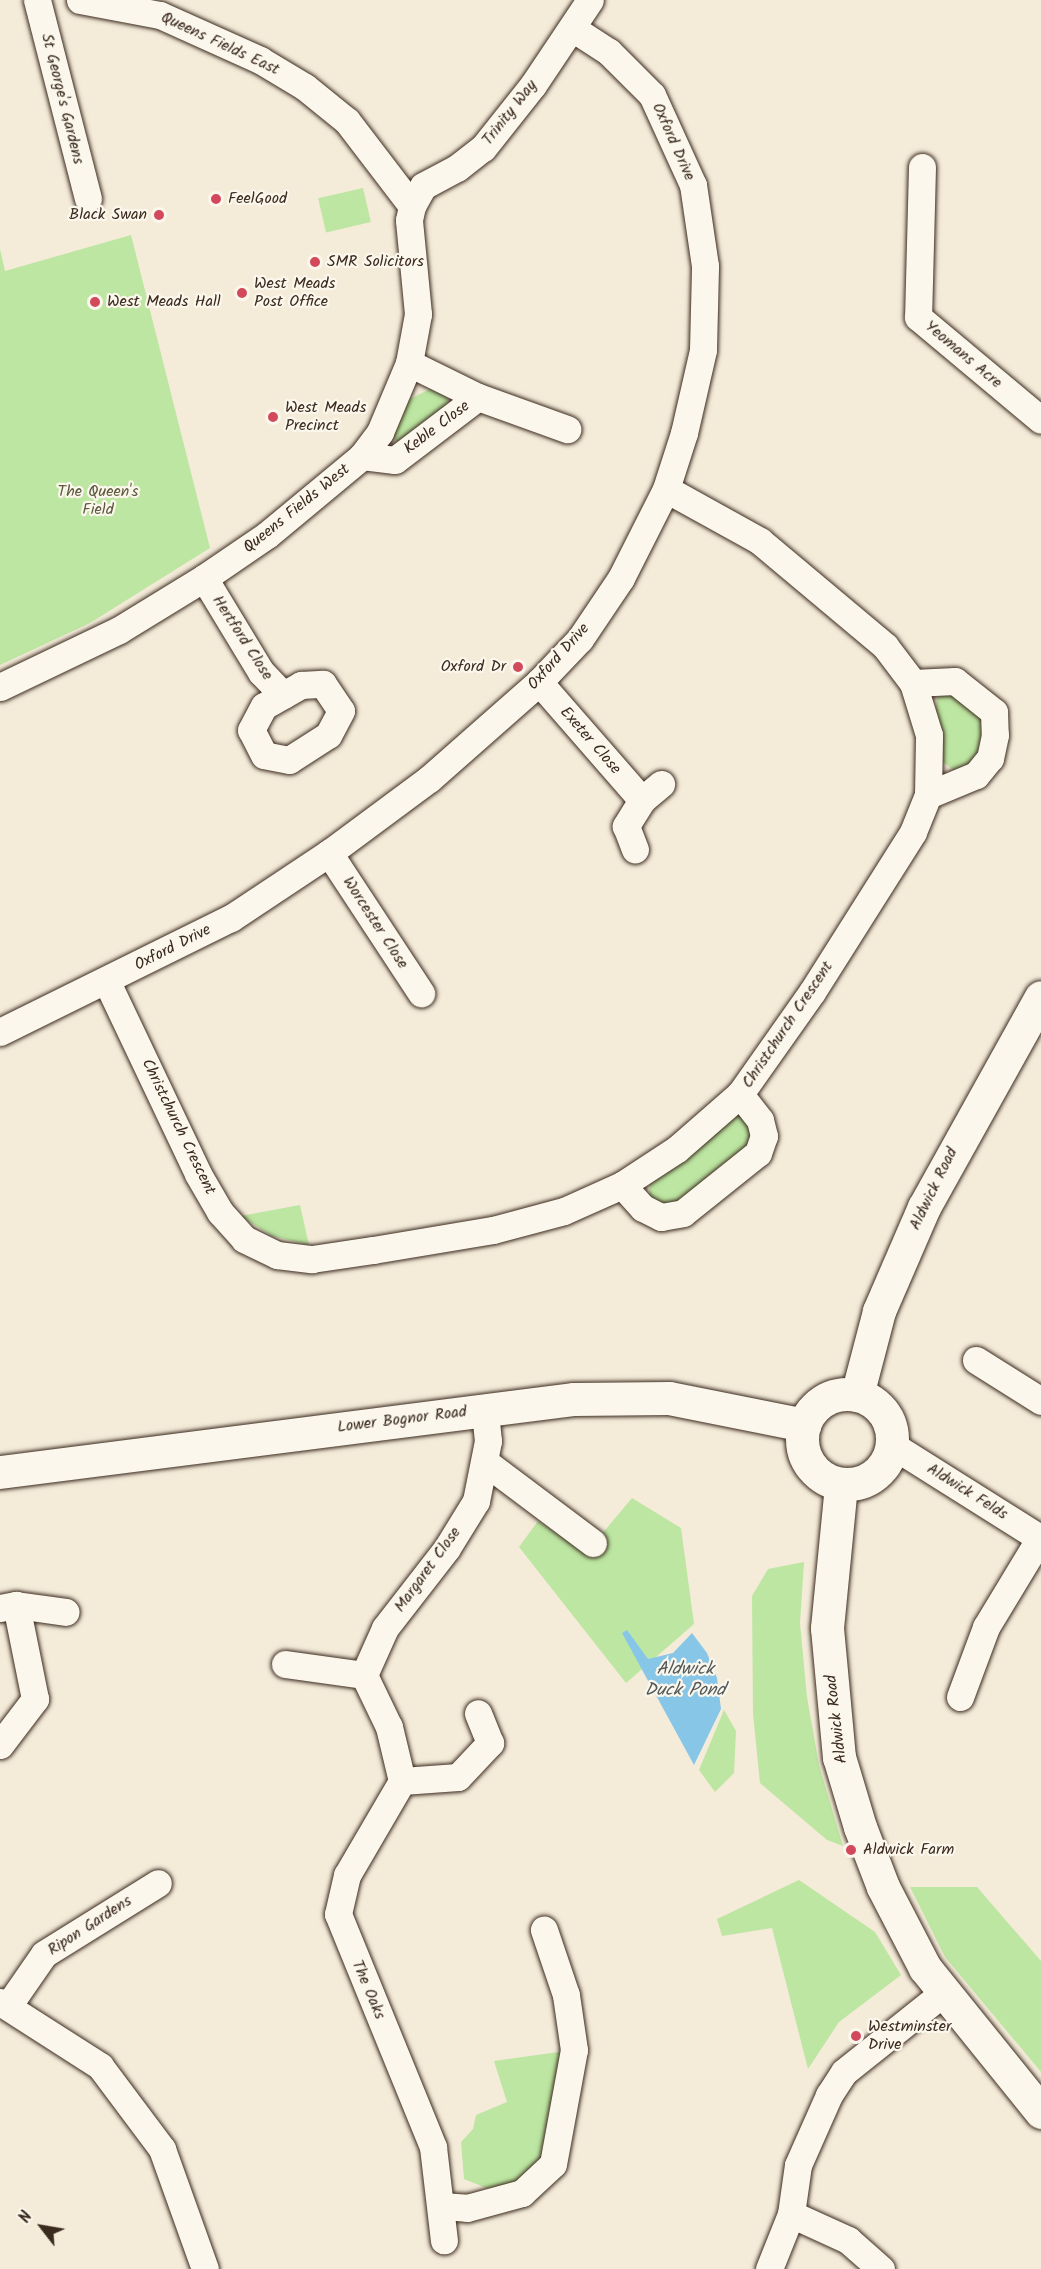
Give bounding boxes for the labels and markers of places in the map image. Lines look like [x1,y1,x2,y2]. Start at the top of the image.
place label: FeelGood [228,189,287,209]
marker: FeelGood [209,192,223,206]
place label: Black Swan [69,205,147,225]
marker: Black Swan [152,208,166,222]
place label: SMR Solicitors [327,252,424,272]
marker: SMR Solicitors [308,255,322,269]
place label: West Meads Post Office [254,274,335,312]
marker: West Meads Post Office [235,286,249,300]
place label: West Meads Hall [107,292,221,312]
marker: West Meads Hall [88,295,102,309]
place label: West Meads Precinct [285,398,366,436]
marker: West Meads Precinct [266,410,280,424]
place label: Oxford Dr [441,657,506,677]
marker: Oxford Dr [511,660,525,674]
place label: Aldwick Farm [863,1840,954,1860]
marker: Aldwick Farm [844,1843,858,1857]
place label: Westminster Drive [868,2017,951,2055]
marker: Westminster Drive [849,2029,863,2043]

